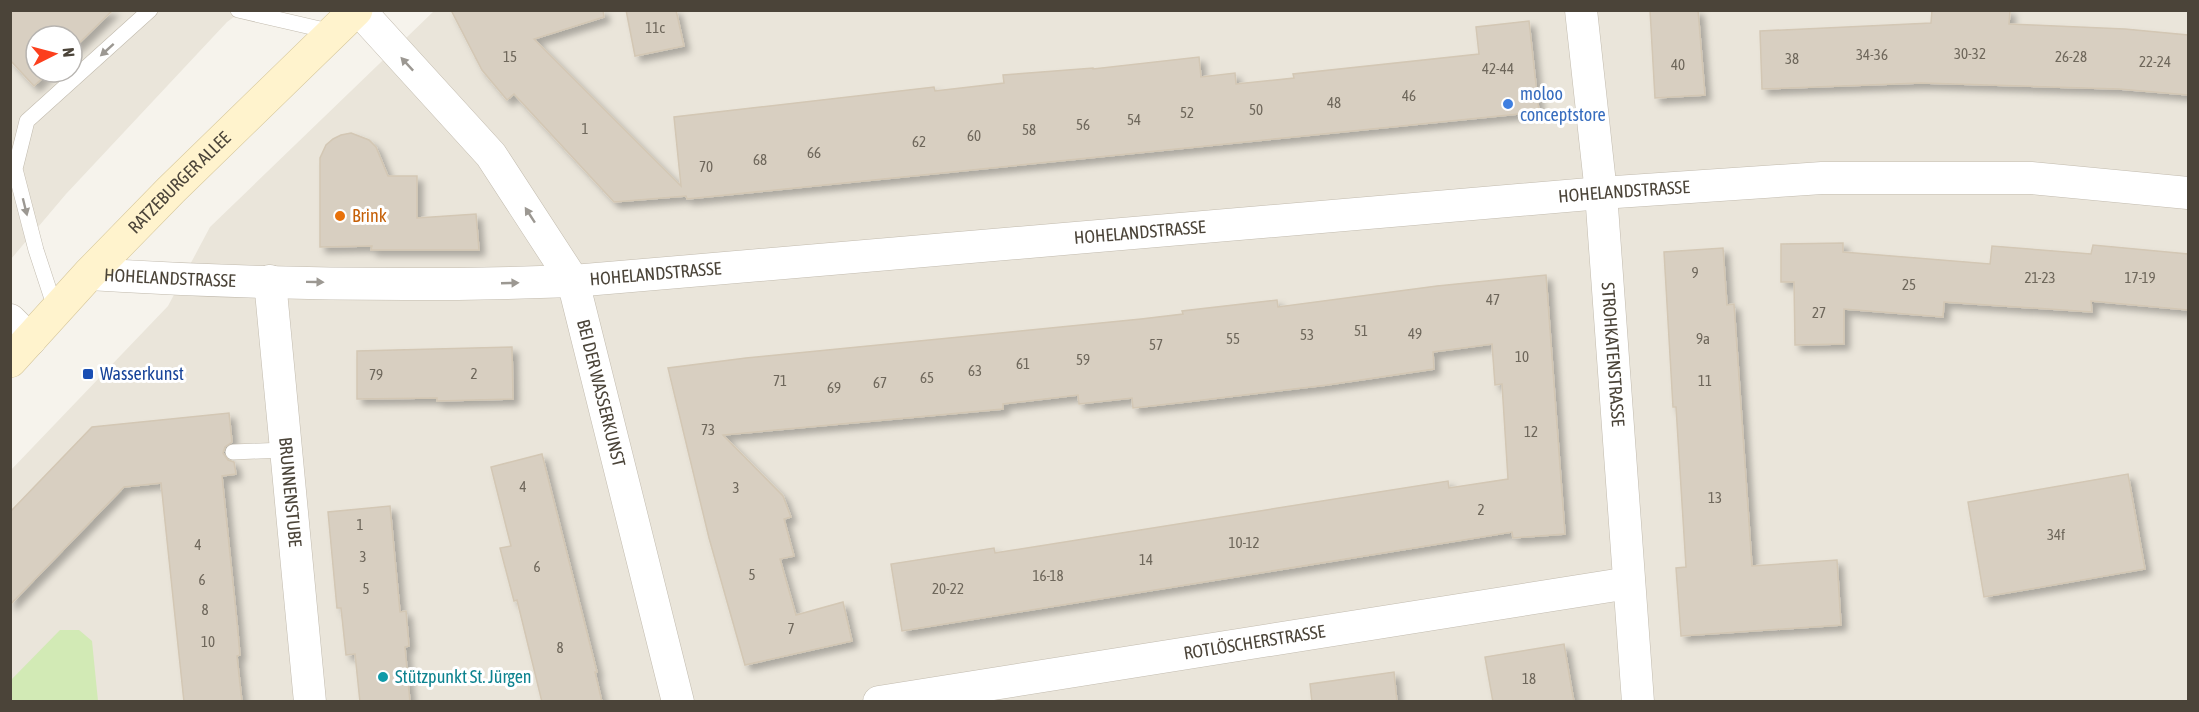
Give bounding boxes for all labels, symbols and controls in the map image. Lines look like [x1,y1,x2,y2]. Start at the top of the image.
house number: 11c [645,19,665,36]
north arrow [24,24,84,84]
one-way arrow [99,43,114,57]
house number: 30-32 [1954,45,1986,62]
house number: 34-36 [1856,46,1888,63]
text: N [59,47,78,58]
house number: 15 [503,48,517,65]
house number: 26-28 [2055,48,2087,65]
house number: 38 [1785,50,1799,67]
house number: 22-24 [2139,53,2171,70]
one-way arrow [400,56,414,71]
house number: 40 [1671,56,1685,73]
house number: 42-44 [1482,60,1514,77]
place label: moloo conceptstore [1520,83,1606,125]
house number: 46 [1402,87,1416,104]
house number: 48 [1327,94,1341,111]
marker: moloo conceptstore [1501,97,1515,111]
house number: 50 [1249,101,1263,118]
house number: 52 [1180,104,1194,121]
house number: 54 [1127,111,1141,128]
house number: 56 [1076,116,1090,133]
house number: 1 [581,120,589,137]
house number: 58 [1022,121,1036,138]
street label: RATZEBURGER ALLEE [124,127,235,238]
house number: 60 [967,127,981,144]
house number: 62 [912,133,926,150]
house number: 66 [807,144,821,161]
house number: 68 [753,151,767,168]
house number: 70 [699,158,713,175]
street label: HOHELANDSTRASSE [1557,176,1691,207]
one-way arrow [20,197,30,216]
place label: Brink [352,205,387,226]
one-way arrow [524,206,535,223]
marker: Brink [333,209,347,223]
street label: HOHELANDSTRASSE [1073,216,1206,248]
street label: HOHELANDSTRASSE [589,257,722,290]
street label: HOHELANDSTRASSE [104,264,236,291]
house number: 9 [1691,264,1699,281]
house number: 21-23 [2024,269,2056,286]
house number: 17-19 [2124,269,2156,286]
house number: 25 [1902,276,1916,293]
one-way arrow [306,277,325,287]
one-way arrow [501,279,520,288]
street label: STROHKATENSTRASSE [1598,282,1629,428]
house number: 47 [1486,291,1500,308]
house number: 27 [1812,304,1826,321]
street label: BEI DER WASSERKUNST [573,317,630,469]
house number: 51 [1354,322,1368,339]
house number: 49 [1408,325,1422,342]
house number: 53 [1300,326,1314,343]
house number: 55 [1226,330,1240,347]
house number: 9a [1696,330,1710,347]
house number: 57 [1149,336,1163,353]
house number: 10 [1515,348,1529,365]
house number: 59 [1076,351,1090,368]
house number: 61 [1016,355,1030,372]
house number: 63 [968,362,982,379]
place label: Wasserkunst [100,363,184,384]
house number: 2 [470,365,478,382]
house number: 79 [369,366,383,383]
marker: Wasserkunst [81,367,95,381]
house number: 65 [920,369,934,386]
house number: 71 [773,372,787,389]
house number: 11 [1698,372,1712,389]
house number: 67 [873,374,887,391]
house number: 69 [827,379,841,396]
house number: 73 [701,421,715,438]
house number: 12 [1524,423,1538,440]
street label: BRUNNENSTUBE [275,436,306,548]
house number: 4 [519,478,527,495]
house number: 3 [732,479,740,496]
house number: 13 [1708,489,1722,506]
house number: 2 [1477,501,1485,518]
house number: 1 [356,516,364,533]
house number: 34f [2047,526,2065,543]
house number: 10-12 [1228,534,1260,551]
house number: 4 [194,536,202,553]
house number: 3 [359,548,367,565]
house number: 14 [1139,551,1153,568]
house number: 6 [533,558,541,575]
house number: 5 [748,566,756,583]
house number: 16-18 [1032,567,1064,584]
house number: 6 [198,571,206,588]
house number: 5 [362,580,370,597]
house number: 20-22 [932,580,964,597]
house number: 8 [201,601,209,618]
house number: 7 [787,620,795,637]
street label: ROTLÖSCHERSTRASSE [1182,620,1327,664]
house number: 10 [201,633,215,650]
house number: 8 [556,639,564,656]
place label: Stützpunkt St. Jürgen [395,666,532,687]
marker: Stützpunkt St. Jürgen [376,670,390,684]
house number: 18 [1522,670,1536,687]

